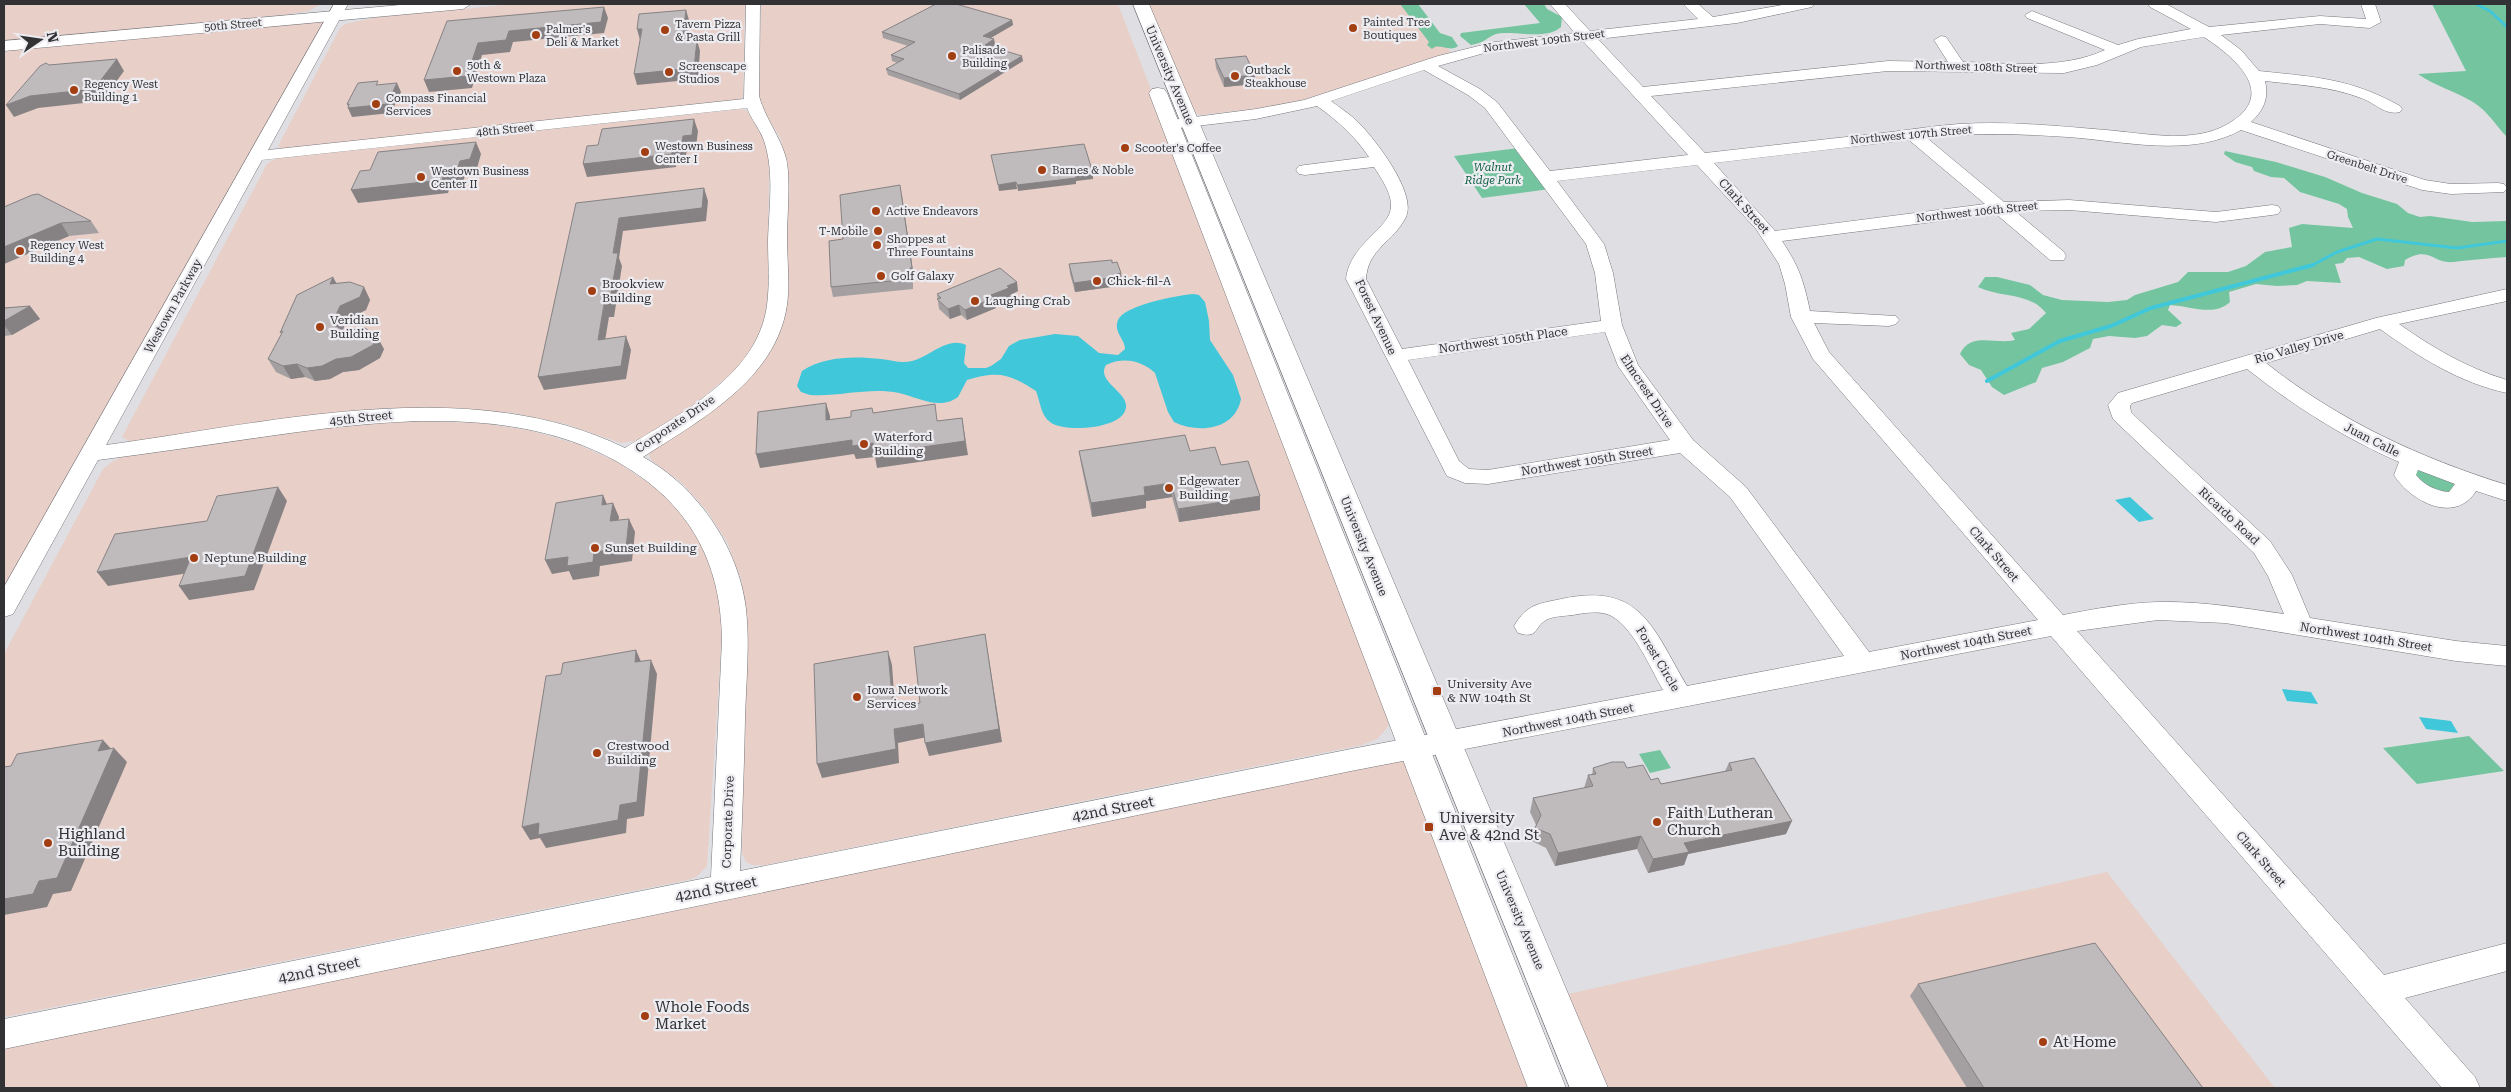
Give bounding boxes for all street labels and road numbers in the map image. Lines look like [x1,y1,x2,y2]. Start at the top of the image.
street label: 50th Street [204,16,262,34]
street label: University Avenue [1143,23,1197,127]
street label: Northwest 109th Street [1483,27,1605,55]
street label: Northwest 108th Street [1915,58,2037,76]
street label: 48th Street [476,121,534,139]
street label: Northwest 107th Street [1850,123,1972,147]
street label: Greenbelt Drive [2325,148,2409,186]
street label: Clark Street [1716,176,1773,237]
street label: Northwest 106th Street [1916,199,2038,225]
street label: Westown Parkway [141,256,205,356]
street label: Forest Avenue [1352,277,1400,357]
street label: Northwest 105th Place [1438,324,1569,356]
street label: Rio Valley Drive [2253,327,2346,366]
street label: Elmcrest Drive [1617,352,1677,430]
street label: Corporate Drive [633,392,718,456]
street label: 45th Street [329,408,394,428]
street label: Juan Calle [2342,420,2402,460]
street label: Northwest 105th Street [1520,444,1654,478]
street label: Ricardo Road [2196,484,2262,548]
street label: University Avenue [1338,494,1391,598]
street label: Clark Street [1966,523,2022,585]
street label: Northwest 104th Street [2299,620,2433,654]
street label: Northwest 104th Street [1899,623,2033,663]
street label: Forest Circle [1633,624,1683,694]
street label: Northwest 104th Street [1501,700,1635,740]
street label: Corporate Drive [719,775,737,869]
street label: 42nd Street [1071,792,1156,826]
street label: Clark Street [2233,828,2289,890]
street label: University Avenue [1493,868,1547,972]
street label: 42nd Street [674,872,759,906]
street label: 42nd Street [277,952,362,987]

